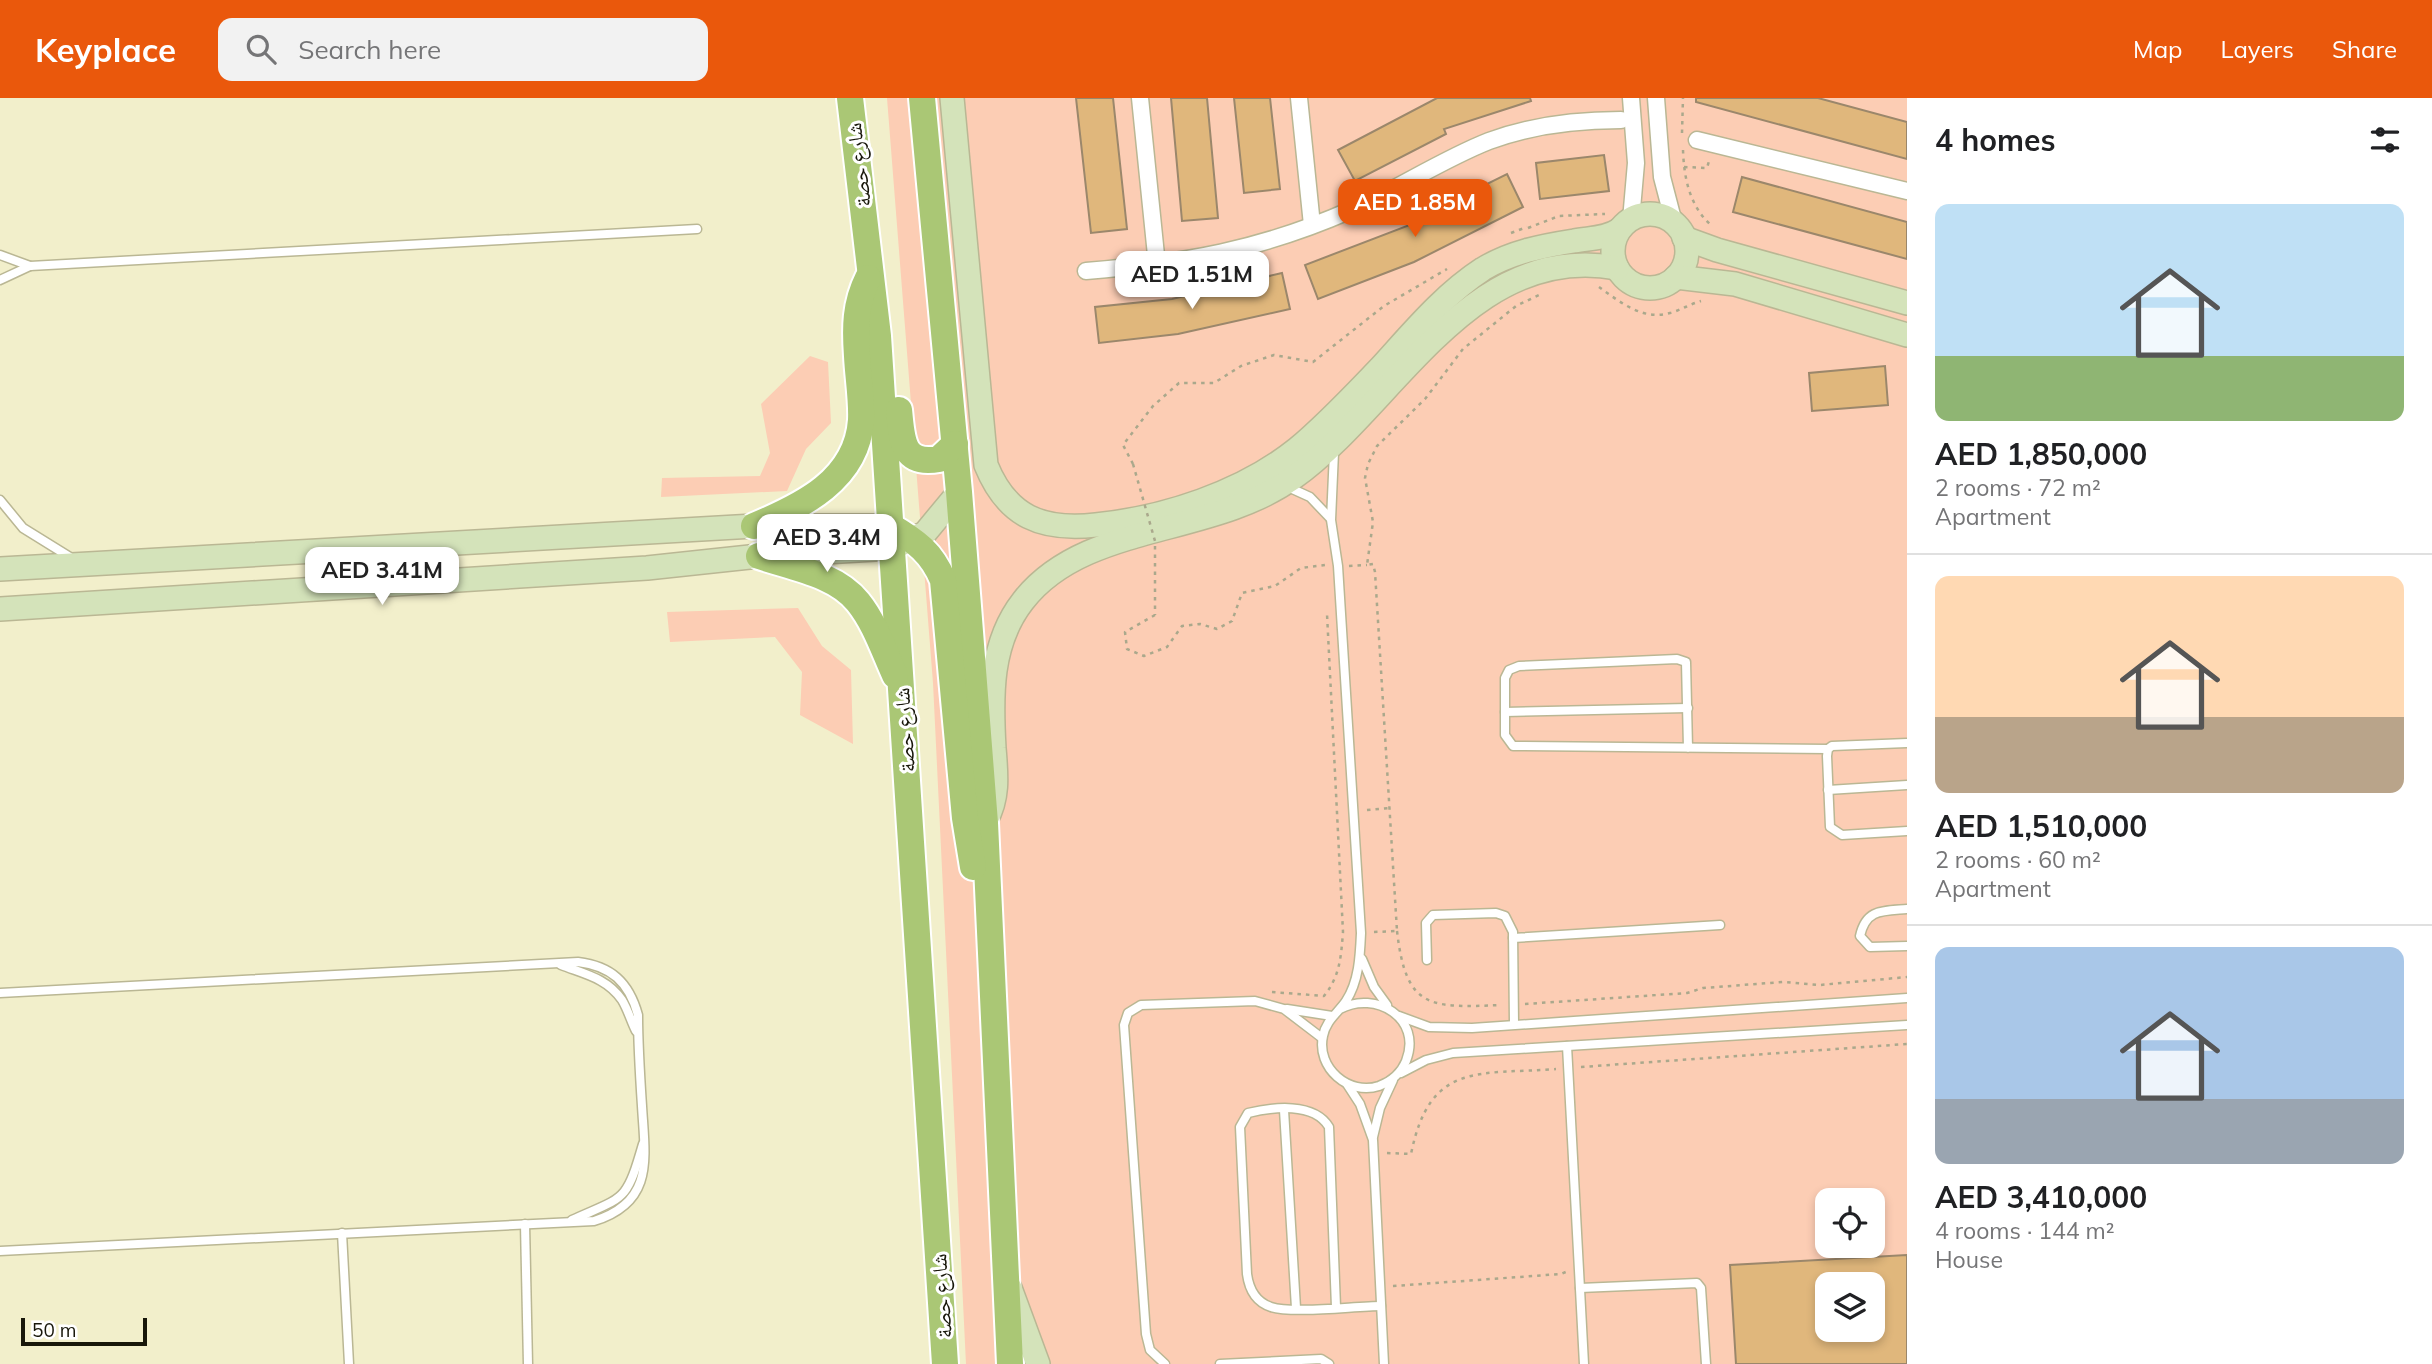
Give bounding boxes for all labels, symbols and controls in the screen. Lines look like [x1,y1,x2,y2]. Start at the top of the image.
search box [218,18,708,81]
text: Keyplace [35,29,176,70]
icon: search [242,30,280,68]
text: Search here [298,33,441,66]
text: Map [2133,34,2182,64]
text: Layers [2220,34,2294,64]
text: Share [2332,34,2397,64]
street label: شارع حصة [840,121,877,209]
text: 4 homes [1935,121,2056,159]
icon: filters [2366,121,2404,159]
pin: AED 1.85M [1335,180,1495,239]
text: AED 1.85M [1354,187,1476,216]
icon: home [2107,250,2233,376]
pin: AED 1.51M [1112,252,1272,311]
text: AED 1.51M [1131,259,1253,288]
text: AED 1,850,000 [1935,435,2147,473]
text: 2 rooms · 72 m² [1935,473,2101,502]
text: Apartment [1935,502,2051,531]
pin: AED 3.4M [755,514,899,574]
text: AED 3.4M [773,522,881,551]
pin: AED 3.41M [302,547,462,607]
text: AED 3.41M [321,555,443,584]
icon: home [2107,622,2233,748]
street label: شارع حصة [888,687,921,773]
text: AED 1,510,000 [1935,807,2147,845]
text: 2 rooms · 60 m² [1935,845,2101,874]
text: Apartment [1935,874,2051,903]
icon: home [2107,993,2233,1119]
text: AED 3,410,000 [1935,1178,2147,1216]
map controls [1815,1188,1885,1342]
button: locate [1815,1188,1885,1258]
text: 4 rooms · 144 m² [1935,1216,2115,1245]
text: House [1935,1245,2003,1274]
street label: شارع حصة [925,1253,958,1339]
button: layers [1815,1272,1885,1342]
scale bar [21,1315,147,1347]
text: 50 m [32,1318,76,1342]

